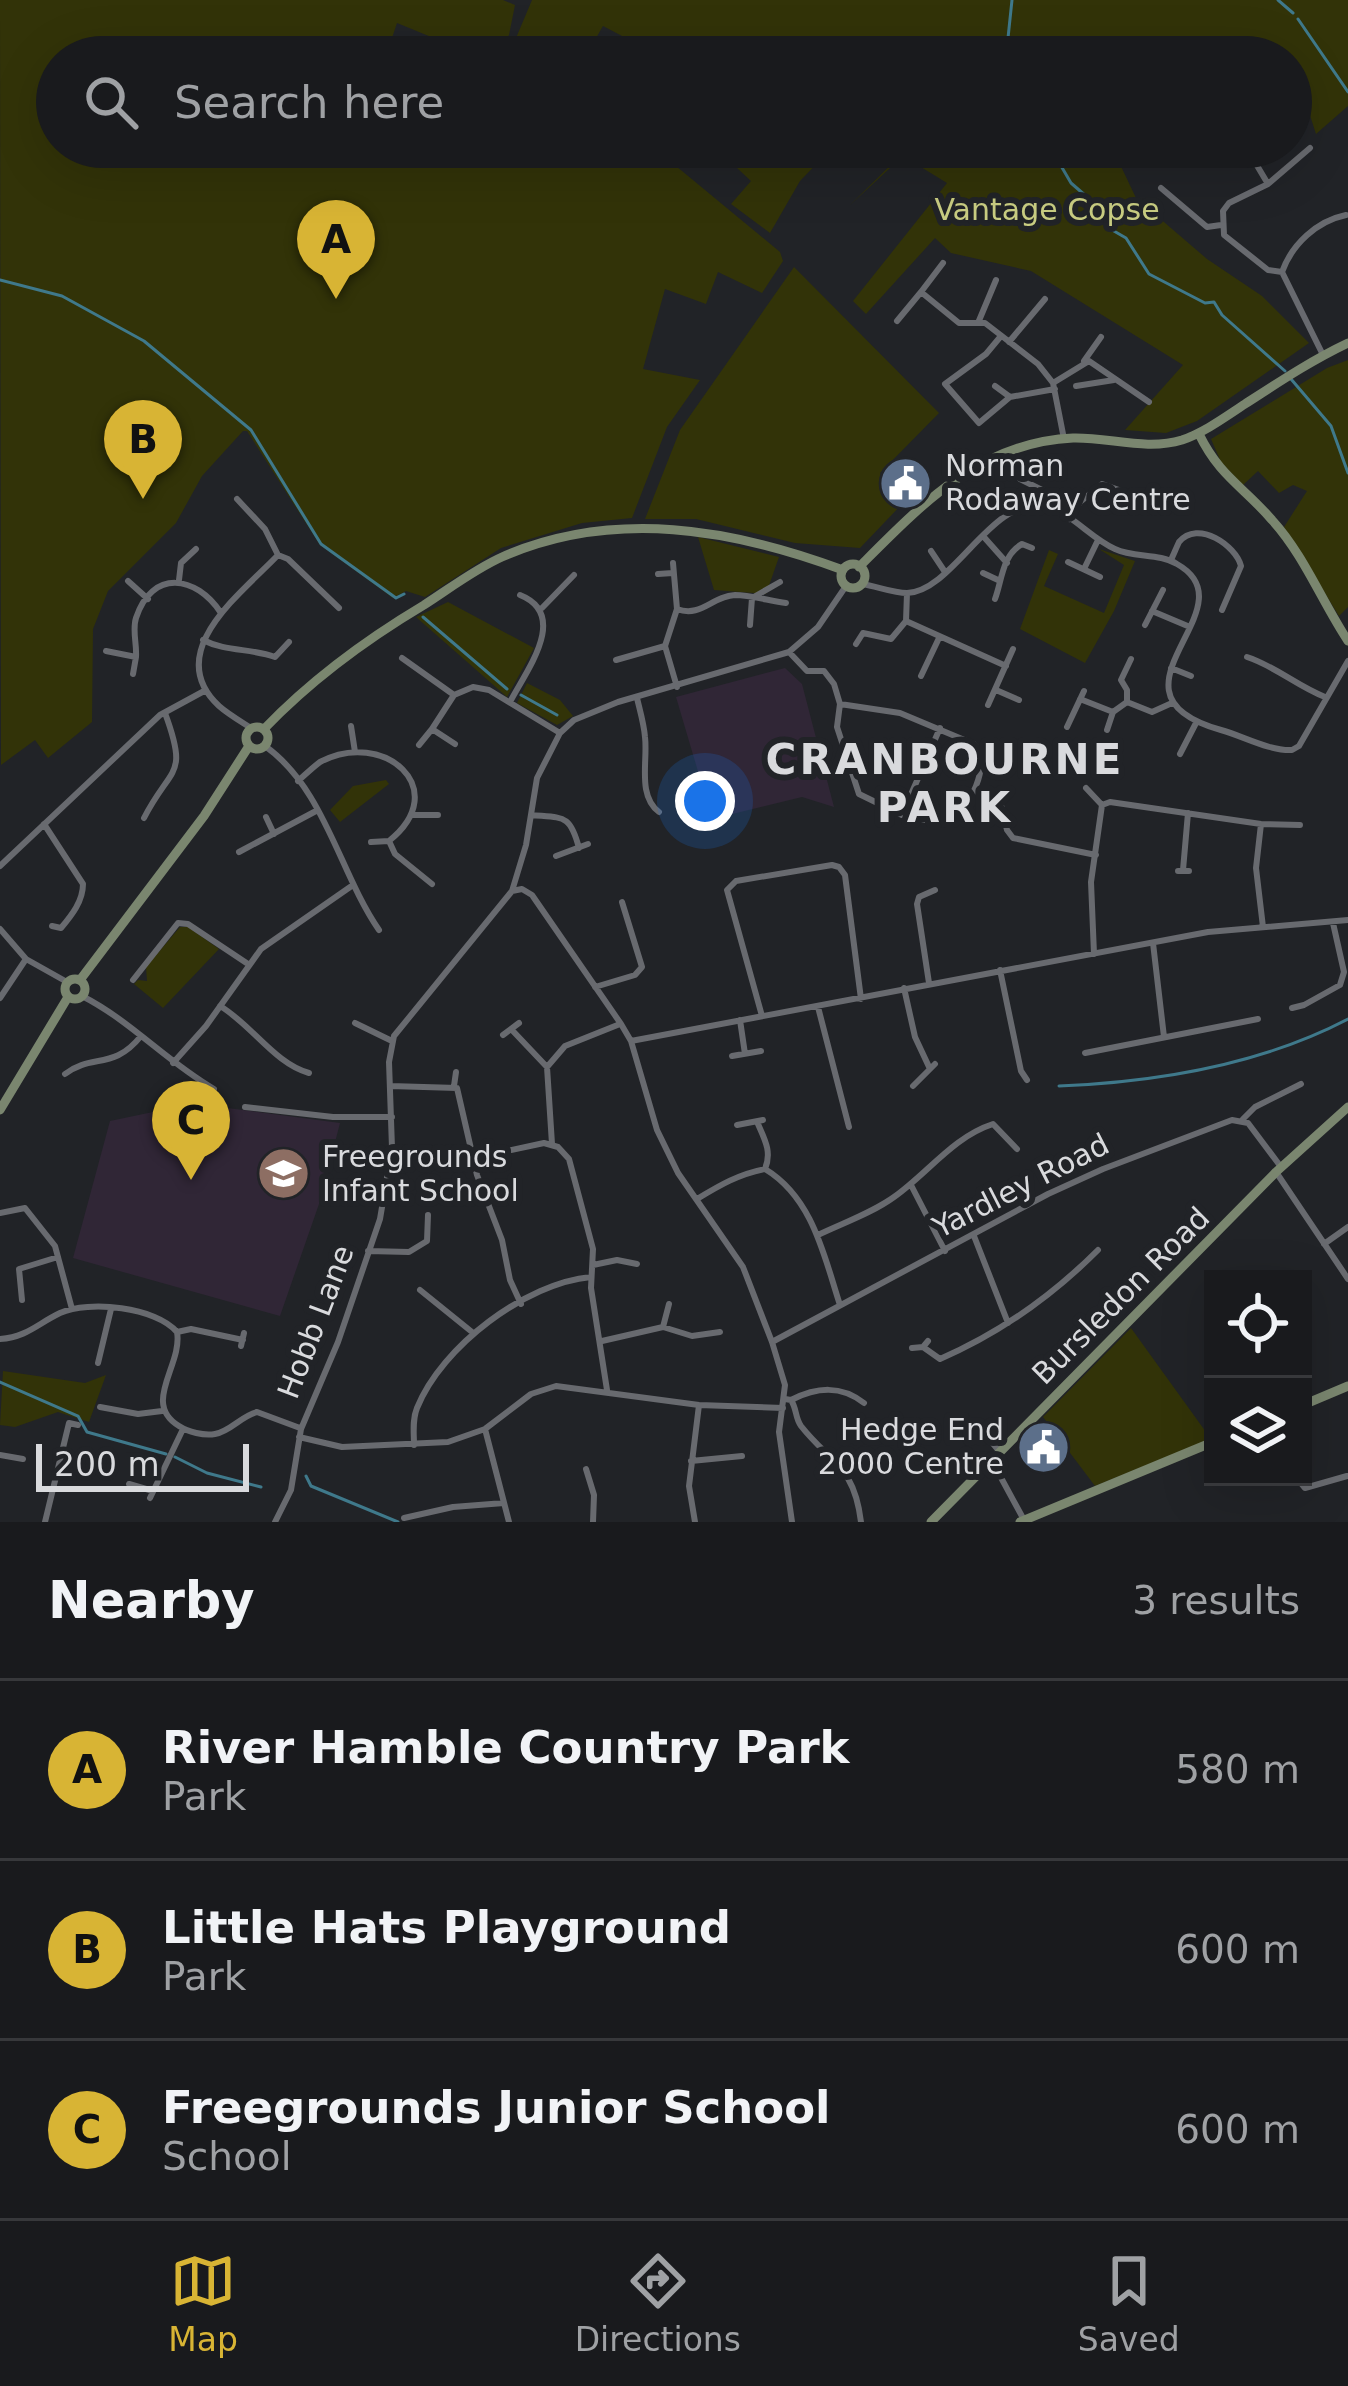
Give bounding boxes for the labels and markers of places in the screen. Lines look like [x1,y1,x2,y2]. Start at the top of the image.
pin: A [297,200,375,299]
pin: B [104,400,182,499]
place label: Norman Rodaway Centre [945,448,1191,517]
public building icon: Norman Rodaway Centre [878,455,934,511]
pin: C [152,1081,230,1180]
place label: Freegrounds Infant School [322,1139,519,1208]
school or university icon: Freegrounds Infant School [255,1146,311,1202]
place label: Hedge End 2000 Centre [818,1412,1004,1481]
public building icon: Hedge End 2000 Centre [1015,1419,1071,1475]

